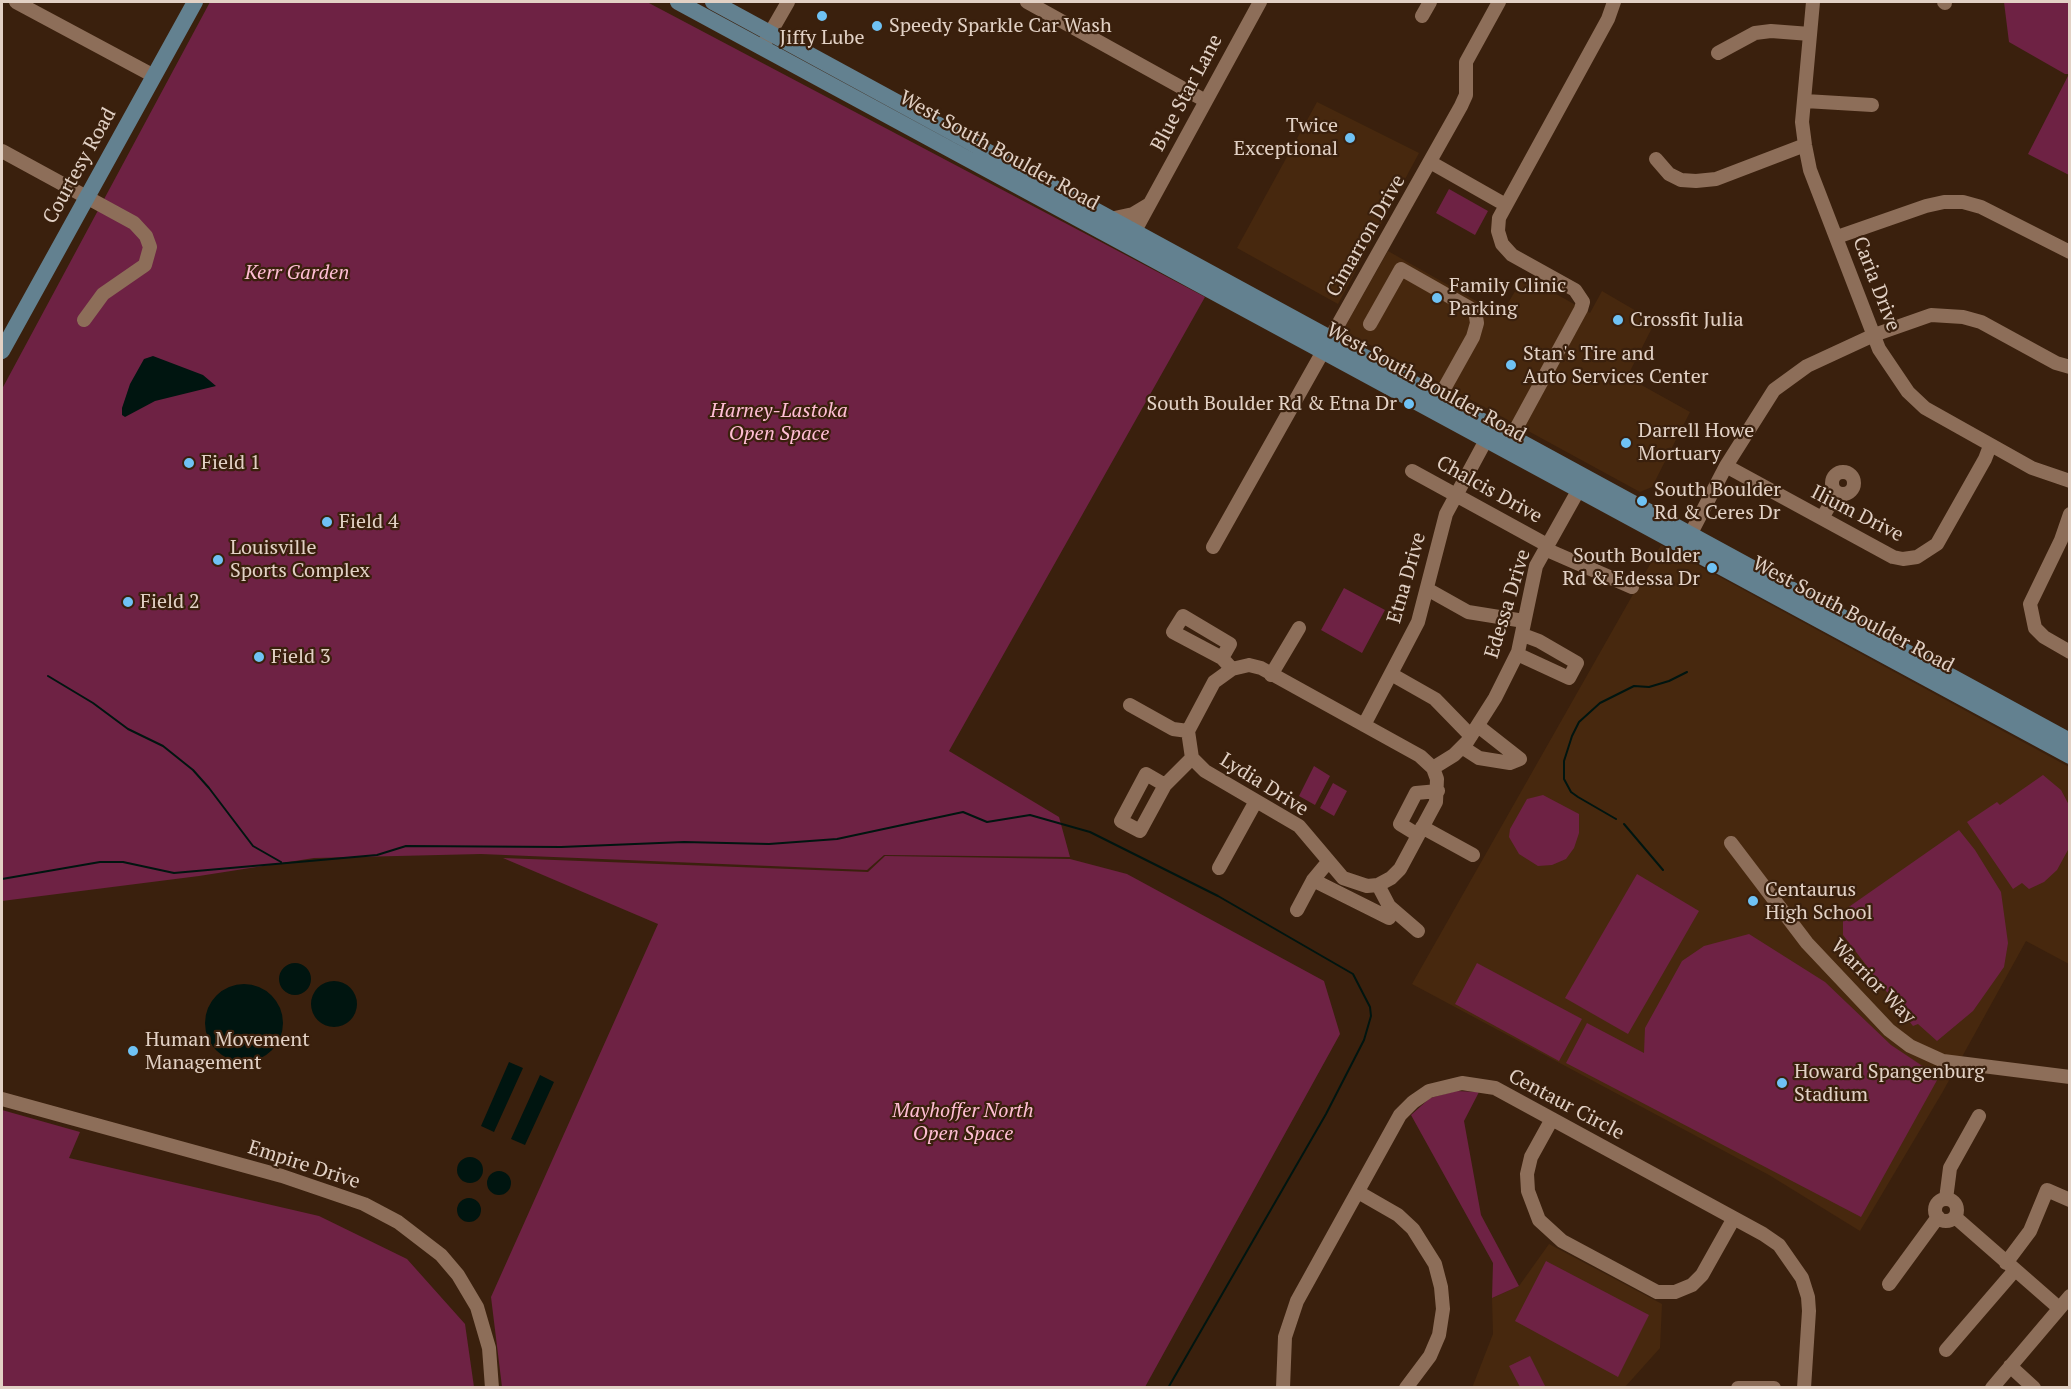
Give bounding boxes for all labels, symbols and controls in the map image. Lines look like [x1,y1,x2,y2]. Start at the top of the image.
marker: Jiffy Lube [815,9,829,23]
place label: Speedy Sparkle Car Wash [889,14,1112,38]
marker: Speedy Sparkle Car Wash [870,19,884,33]
place label: Jiffy Lube [780,26,864,50]
street label: Blue Star Lane [1146,31,1228,155]
street label: West South Boulder Road [895,86,1103,216]
street label: Courtesy Road [38,104,122,228]
place label: Twice Exceptional [1234,114,1338,161]
marker: Twice Exceptional [1343,131,1357,145]
street label: Cimarron Drive [1321,171,1411,301]
street label: Caria Drive [1847,233,1905,335]
park label: Kerr Garden [245,261,349,285]
place label: Family Clinic Parking [1449,274,1566,321]
marker: Family Clinic Parking [1430,291,1444,305]
place label: Crossfit Julia [1630,308,1744,332]
marker: Crossfit Julia [1611,313,1625,327]
street label: West South Boulder Road [1322,318,1530,448]
place label: Stan's Tire and Auto Services Center [1523,342,1708,389]
marker: Stan's Tire and Auto Services Center [1504,358,1518,372]
place label: South Boulder Rd & Etna Dr [1146,392,1397,416]
marker: South Boulder Rd & Etna Dr [1402,397,1416,411]
park label: Harney-Lastoka Open Space [710,399,848,446]
place label: Darrell Howe Mortuary [1638,419,1754,466]
marker: Darrell Howe Mortuary [1619,436,1633,450]
place label: Field 1 [201,451,261,475]
street label: Chalcis Drive [1432,451,1546,529]
marker: Field 1 [182,456,196,470]
place label: South Boulder Rd & Ceres Dr [1654,478,1781,525]
street label: Ilium Drive [1807,481,1907,547]
marker: South Boulder Rd & Ceres Dr [1635,494,1649,508]
place label: Field 4 [339,510,399,534]
marker: Field 4 [320,515,334,529]
street label: Etna Drive [1383,530,1431,626]
place label: Louisville Sports Complex [230,536,370,583]
place label: South Boulder Rd & Edessa Dr [1562,544,1700,591]
street label: Edessa Drive [1480,547,1536,661]
street label: West South Boulder Road [1748,552,1958,678]
marker: Louisville Sports Complex [211,553,225,567]
marker: South Boulder Rd & Edessa Dr [1705,561,1719,575]
place label: Field 2 [140,590,200,614]
marker: Field 2 [121,595,135,609]
place label: Field 3 [271,645,331,669]
marker: Field 3 [252,650,266,664]
street label: Lydia Drive [1215,748,1313,822]
place label: Centaurus High School [1765,878,1873,925]
marker: Centaurus High School [1746,894,1760,908]
street label: Warrior Way [1826,935,1920,1029]
place label: Human Movement Management [145,1028,310,1075]
marker: Human Movement Management [126,1044,140,1058]
place label: Howard Spangenburg Stadium [1794,1060,1985,1107]
street label: Centaur Circle [1504,1064,1628,1146]
marker: Howard Spangenburg Stadium [1775,1076,1789,1090]
park label: Mayhoffer North Open Space [892,1099,1034,1146]
street label: Empire Drive [245,1136,363,1194]

